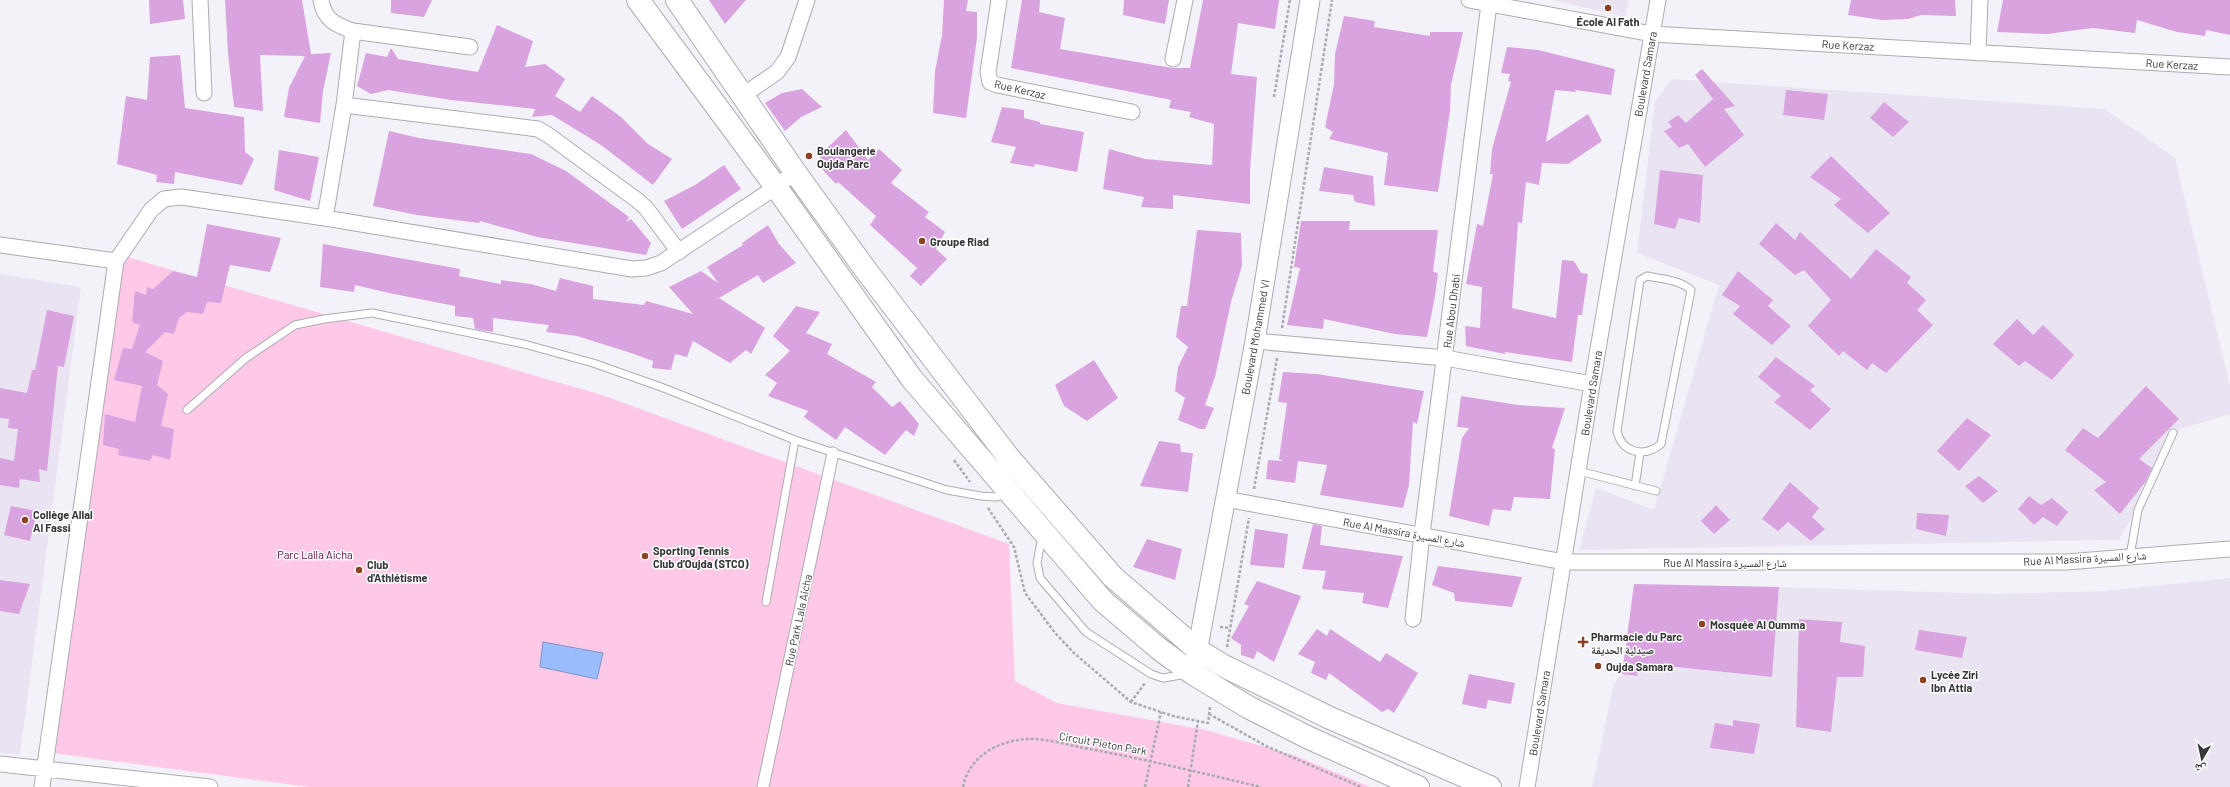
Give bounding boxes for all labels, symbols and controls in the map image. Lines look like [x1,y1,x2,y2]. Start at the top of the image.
marker: École Al Fath [1603,3,1613,13]
place label: École Al Fath [1576,15,1640,28]
street label: Boulevard Samara [1631,30,1659,118]
street label: Rue Kerzaz [1821,37,1875,53]
street label: Rue Kerzaz [2145,56,2199,72]
street label: Rue Kerzaz [993,77,1047,101]
place label: Boulangerie Oujda Parc [817,144,876,170]
marker: Boulangerie Oujda Parc [804,151,814,161]
place label: Groupe Riad [930,235,989,248]
marker: Groupe Riad [917,236,927,246]
street label: Rue Abou Dhabi [1440,273,1462,349]
street label: Boulevard Mohammed VI [1238,278,1272,396]
street label: Boulevard Samara [1578,349,1604,437]
place label: Collège Allal Al Fassi [33,508,93,534]
marker: Collège Allal Al Fassi [20,515,30,525]
street label: Rue Al Massira شارع المسيرة [1342,515,1466,550]
place label: Sporting Tennis Club d'Oujda (STCO) [653,544,749,570]
park label: Parc Lalla Aicha [277,548,353,561]
street label: Rue Al Massira شارع المسيرة [2023,548,2147,569]
marker: Sporting Tennis Club d'Oujda (STCO) [640,551,650,561]
street label: Rue Al Massira شارع المسيرة [1663,556,1787,570]
place label: Club d'Athlétisme [367,558,428,584]
marker: Club d'Athlétisme [354,565,364,575]
street label: Rue Park Lala Aicha [782,573,814,667]
place label: Mosquée Al Oumma [1710,618,1805,631]
marker: Mosquée Al Oumma [1697,619,1707,629]
place label: Pharmacie du Parc صيدلية الحديقة [1591,630,1682,656]
marker: Pharmacie du Parc صيدلية الحديقة [1578,637,1588,647]
place label: Oujda Samara [1606,660,1673,673]
marker: Oujda Samara [1593,661,1603,671]
place label: Lycée Ziri Ibn Attia [1931,668,1978,694]
street label: Boulevard Samara [1526,669,1552,757]
marker: Lycée Ziri Ibn Attia [1918,675,1928,685]
street label: Circuit Pieton Park [1058,729,1148,757]
north arrow [2182,739,2222,779]
text: ش [2193,760,2207,777]

